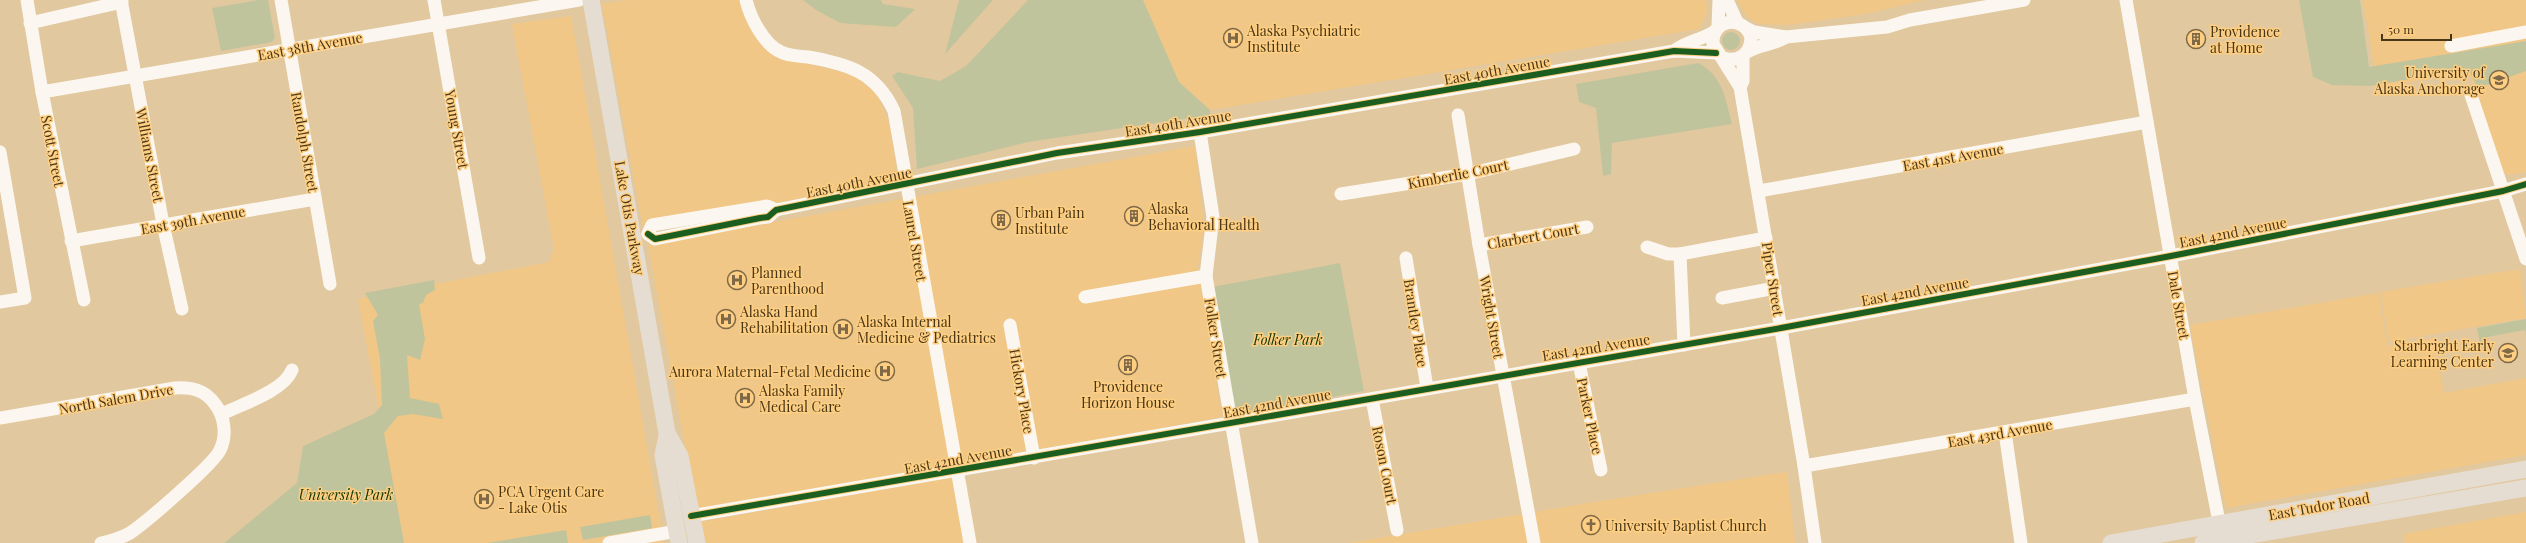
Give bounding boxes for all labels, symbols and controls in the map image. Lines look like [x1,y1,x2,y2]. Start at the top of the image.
scale bar [2382,16,2451,42]
place label: Alaska Psychiatric Institute [1246,21,1361,56]
text: 50 m [2388,21,2414,37]
place label: Providence at Home [2210,22,2280,57]
street label: East 38th Avenue [256,27,364,65]
hospital icon: Alaska Psychiatric Institute [1222,27,1244,49]
building icon: Providence at Home [2185,28,2207,50]
street label: East 40th Avenue [1442,51,1552,89]
place label: University of Alaska Anchorage [2373,63,2486,98]
school or university icon: University of Alaska Anchorage [2488,69,2510,91]
street label: Young Street [441,87,473,171]
street label: Randolph Street [287,90,323,195]
street label: Williams Street [131,105,169,205]
street label: East 40th Avenue [1123,105,1233,141]
street label: Scott Street [37,114,69,189]
street label: East 41st Avenue [1901,139,2005,175]
street label: Kimberlie Court [1406,155,1511,193]
street label: Lake Otis Parkway [611,159,649,277]
street label: East 40th Avenue [804,162,914,202]
street label: Laurel Street [899,199,932,284]
place label: Alaska Behavioral Health [1147,199,1261,234]
street label: East 39th Avenue [139,201,247,239]
place label: Urban Pain Institute [1015,203,1085,238]
building icon: Alaska Behavioral Health [1123,205,1145,227]
building icon: Urban Pain Institute [990,209,1012,231]
street label: East 42nd Avenue [2178,212,2288,252]
street label: Clarbert Court [1486,218,1581,253]
street label: Piper Street [1758,241,1788,318]
place label: Planned Parenthood [751,263,824,298]
hospital icon: Planned Parenthood [726,269,748,291]
street label: Dale Street [2164,269,2195,342]
street label: East 42nd Avenue [1860,272,1970,310]
street label: Wright Street [1475,273,1509,361]
street label: Brantley Place [1400,278,1432,368]
street label: Folker Street [1200,297,1232,380]
place label: Alaska Hand Rehabilitation [739,302,829,337]
hospital icon: Alaska Hand Rehabilitation [715,308,737,330]
place label: Alaska Internal Medicine & Pediatrics [856,312,996,347]
hospital icon: Alaska Internal Medicine & Pediatrics [832,318,854,340]
street label: East 42nd Avenue [1541,329,1651,365]
park label: Folker Park [1252,330,1323,349]
place label: Starbright Early Learning Center [2391,336,2495,371]
school or university icon: Starbright Early Learning Center [2497,342,2519,364]
street label: Hickory Place [1005,347,1039,435]
building icon: Providence Horizon House [1117,354,1139,376]
hospital icon: Aurora Maternal-Fetal Medicine [874,360,896,382]
place label: Aurora Maternal-Fetal Medicine [668,362,871,381]
street label: Parker Place [1573,376,1607,456]
place label: Providence Horizon House [1081,377,1175,412]
street label: North Salem Drive [57,380,175,418]
place label: Alaska Family Medical Care [758,381,845,416]
street label: East 42nd Avenue [1222,384,1332,422]
hospital icon: Alaska Family Medical Care [734,387,756,409]
street label: East 43rd Avenue [1946,414,2054,452]
street label: Roson Court [1368,424,1402,507]
street label: East 42nd Avenue [903,440,1013,478]
place label: PCA Urgent Care - Lake Otis [498,482,604,517]
park label: University Park [299,485,393,504]
hospital icon: PCA Urgent Care - Lake Otis [473,488,495,510]
street label: East Tudor Road [2267,488,2371,524]
church icon: University Baptist Church [1580,514,1602,536]
place label: University Baptist Church [1605,516,1767,535]

